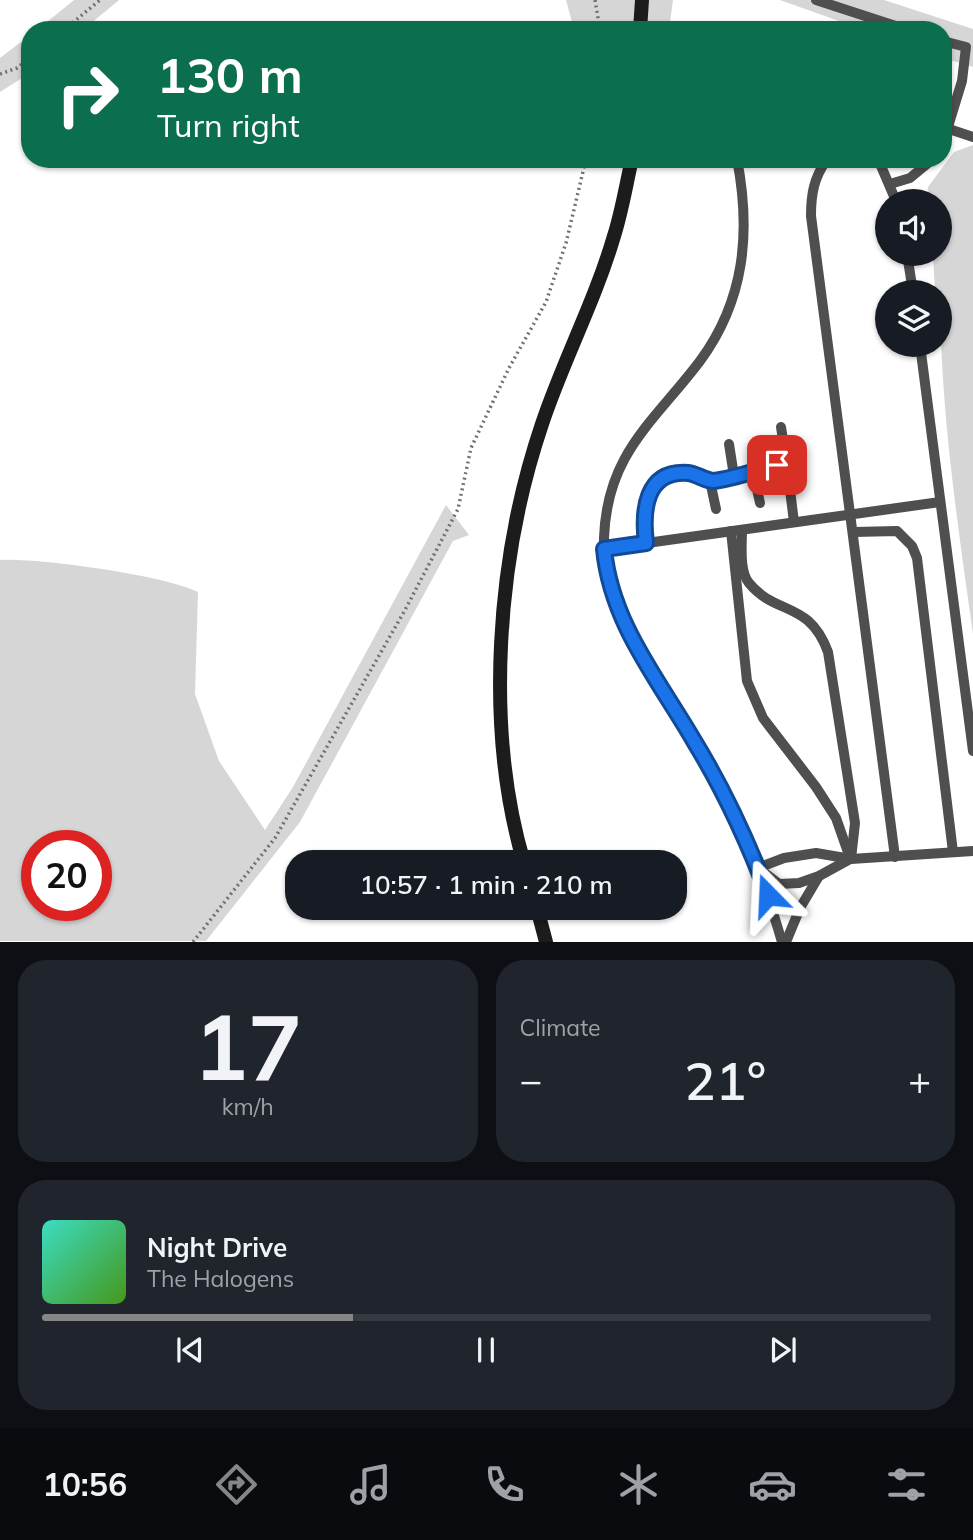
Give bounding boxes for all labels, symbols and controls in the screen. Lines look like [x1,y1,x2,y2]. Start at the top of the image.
text: 130 m [157,44,303,105]
icon: right [42,49,133,140]
text: Turn right [157,105,300,145]
map controls [875,189,952,357]
button: sound [875,189,952,266]
button: layers [875,280,952,357]
pin [747,435,807,495]
icon: arrive [758,446,796,484]
speed limit sign: 20 [21,830,112,921]
position arrow [731,858,805,932]
text: 10:57 · 1 min · 210 m [359,868,613,901]
text: 17 [193,989,302,1103]
text: Climate [520,1013,601,1042]
text: 21° [684,1048,766,1113]
text: − [520,1056,542,1104]
text: + [908,1056,931,1104]
text: km/h [222,1092,274,1121]
text: Night Drive [147,1231,287,1264]
text: The Halogens [147,1264,294,1293]
icon: previous [171,1331,209,1369]
icon: pause [467,1331,505,1369]
icon: next [764,1331,802,1369]
icon: directions [212,1460,261,1509]
icon: music [346,1460,395,1509]
icon: phone [480,1460,529,1509]
icon: climate [614,1460,663,1509]
icon: car [748,1460,797,1509]
icon: filters [882,1460,931,1509]
text: 10:56 [42,1464,127,1504]

